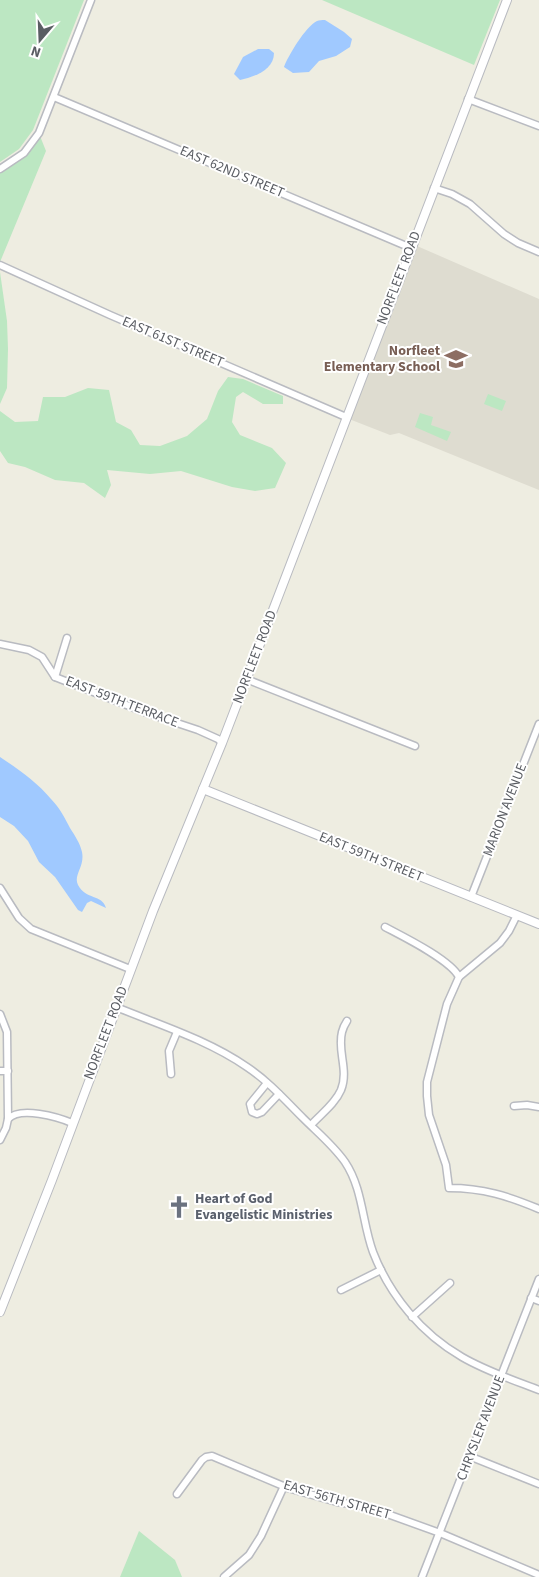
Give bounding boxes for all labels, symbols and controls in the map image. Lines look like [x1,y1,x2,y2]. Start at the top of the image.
north arrow [15,15,65,65]
text: N [28,40,44,62]
street label: EAST 62ND STREET [177,141,288,203]
street label: NORFLEET ROAD [372,228,426,328]
street label: EAST 61ST STREET [119,312,227,373]
place label: Norfleet Elementary School [324,341,441,377]
school or university icon: Norfleet Elementary School [443,346,469,372]
street label: NORFLEET ROAD [228,607,282,707]
street label: EAST 59TH TERRACE [63,671,181,733]
street label: MARION AVENUE [478,761,532,859]
street label: EAST 59TH STREET [316,827,427,887]
street label: NORFLEET ROAD [79,983,133,1083]
place label: Heart of God Evangelistic Ministries [195,1189,332,1225]
church icon: Heart of God Evangelistic Ministries [166,1194,192,1220]
street label: CHRYSLER AVENUE [452,1372,510,1484]
street label: EAST 56TH STREET [281,1475,393,1525]

